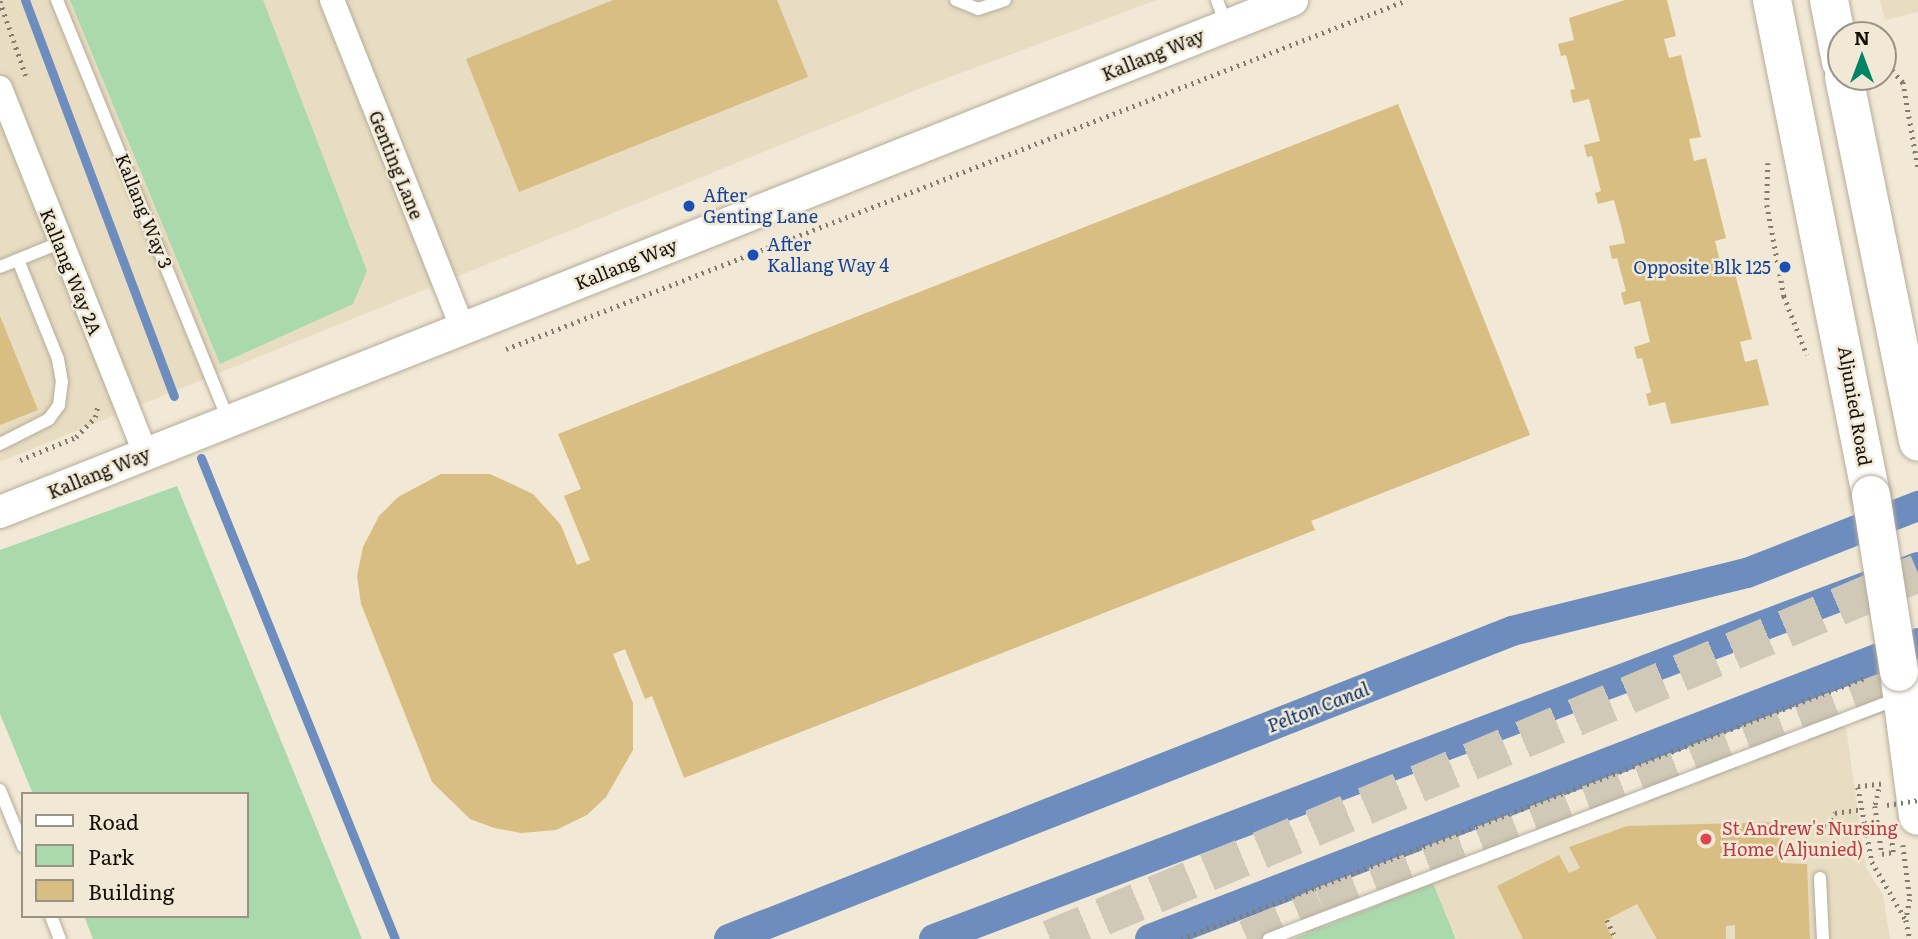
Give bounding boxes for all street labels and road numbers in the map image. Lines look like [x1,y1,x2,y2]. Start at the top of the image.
street label: Kallang Way [1099,25,1207,85]
street label: Genting Lane [364,108,428,222]
street label: Kallang Way 3 [111,150,177,272]
street label: Kallang Way 2A [36,206,106,338]
street label: Kallang Way [572,234,680,294]
street label: Aljunied Road [1834,345,1876,467]
street label: Kallang Way [45,443,153,503]

